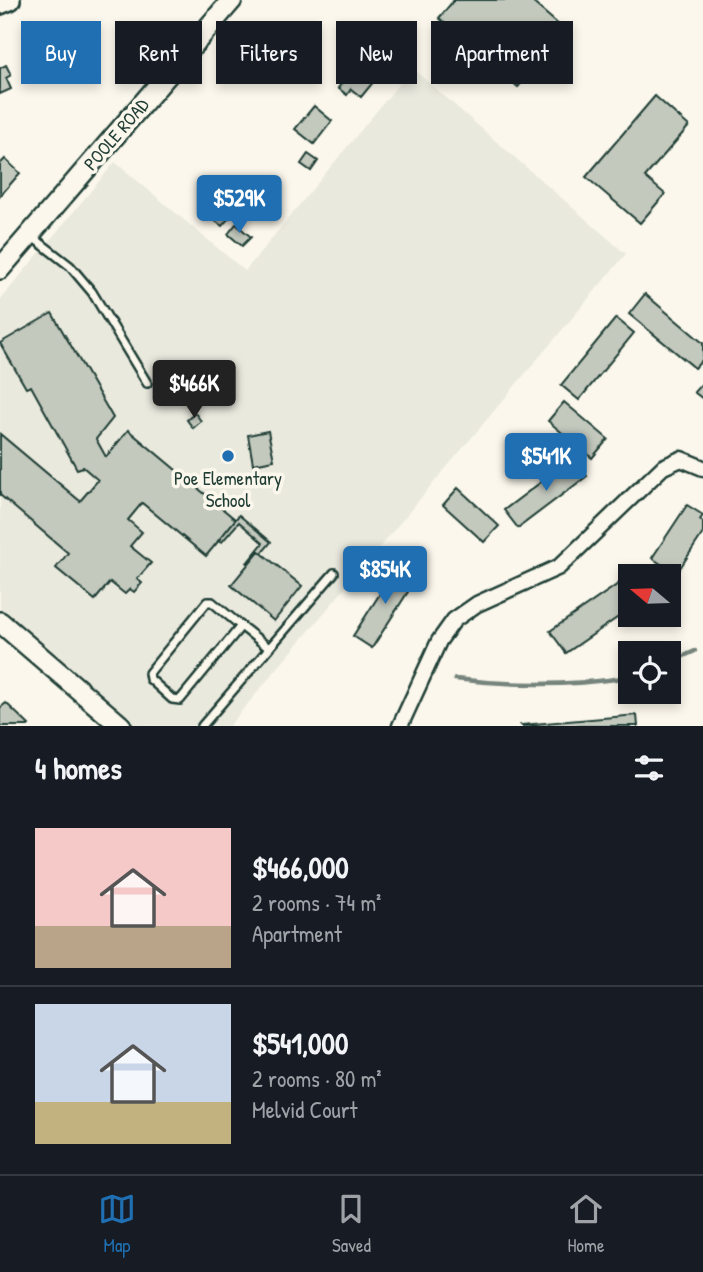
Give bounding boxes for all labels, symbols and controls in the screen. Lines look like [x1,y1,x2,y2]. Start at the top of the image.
chip: Buy [21,21,101,84]
chip: Rent [115,21,202,84]
chip: Filters [216,21,322,84]
chip: New [336,21,417,84]
chip: Apartment [431,21,573,84]
street label: POOLE ROAD [77,92,155,176]
pin: $529K [190,176,288,235]
text: $529K [213,182,265,213]
pin: $466K [145,360,243,420]
text: $466K [169,367,219,398]
pin: $541K [497,434,595,493]
text: $541K [521,440,571,471]
marker: Poe Elementary School [220,448,236,464]
place label: Poe Elementary School [174,465,282,513]
pin: $854K [336,546,434,606]
text: $854K [359,553,411,584]
north arrow [618,564,681,626]
map controls [618,564,681,704]
button: locate [618,641,681,704]
text: 4 homes [35,748,122,788]
icon: filters [630,749,668,787]
text: $466,000 [252,847,349,887]
icon: home [91,856,175,940]
text: 2 rooms · 74 m² [252,887,381,918]
text: Apartment [252,918,342,949]
text: $541,000 [252,1023,348,1063]
icon: home [91,1032,175,1116]
text: 2 rooms · 80 m² [252,1063,382,1094]
text: Melvid Court [252,1094,357,1125]
tab: Map [98,1190,136,1258]
tab: Saved [332,1190,371,1258]
tab: Home [567,1190,605,1258]

